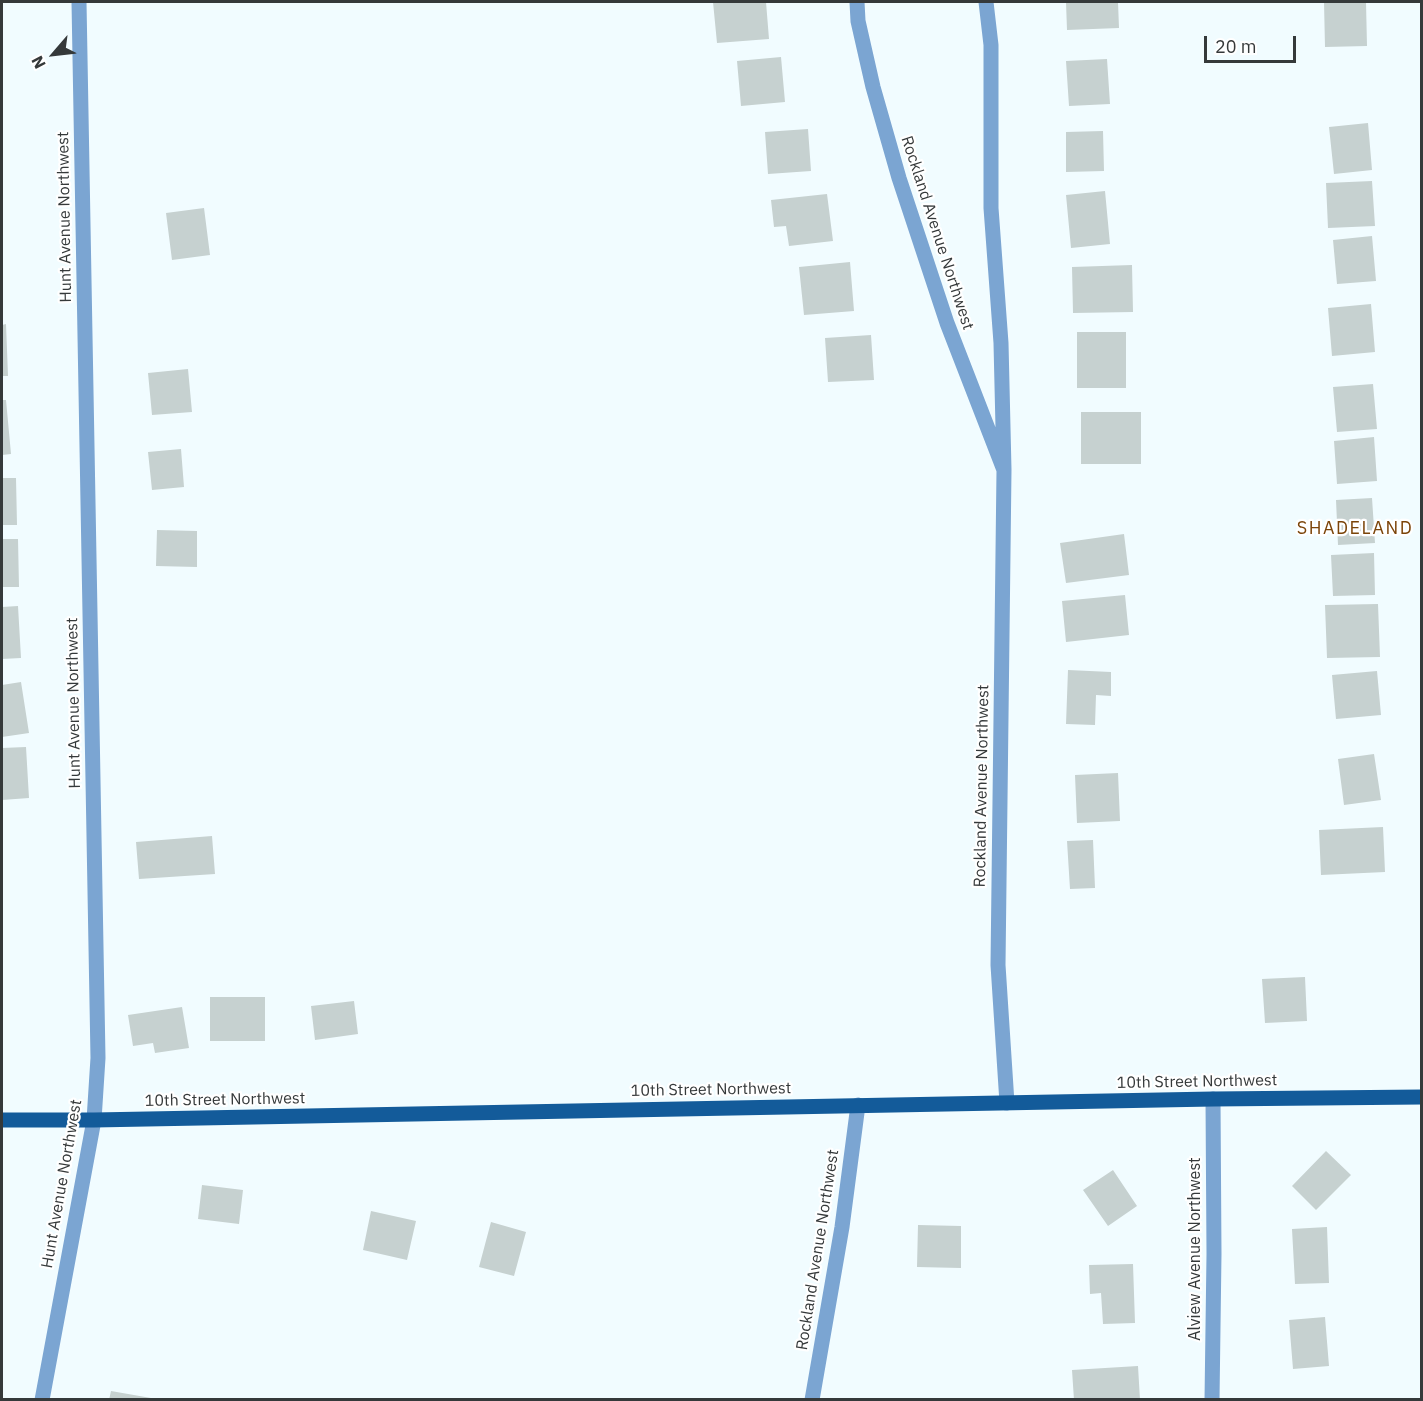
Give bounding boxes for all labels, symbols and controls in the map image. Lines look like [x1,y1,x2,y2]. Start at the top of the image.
north arrow [24,24,84,84]
scale bar [1207,24,1298,62]
text: 20 m [1215,35,1257,58]
text: N [27,53,50,72]
street label: Hunt Avenue Northwest [54,131,76,303]
street label: Rockland Avenue Northwest [897,134,977,332]
district label: SHADELAND [1297,518,1413,540]
street label: Hunt Avenue Northwest [63,617,85,789]
street label: Rockland Avenue Northwest [971,684,993,888]
street label: 10th Street Northwest [1117,1071,1277,1093]
street label: 10th Street Northwest [631,1079,791,1101]
street label: 10th Street Northwest [145,1089,305,1111]
street label: Hunt Avenue Northwest [38,1098,86,1270]
street label: Rockland Avenue Northwest [793,1148,843,1352]
street label: Alview Avenue Northwest [1185,1157,1205,1341]

